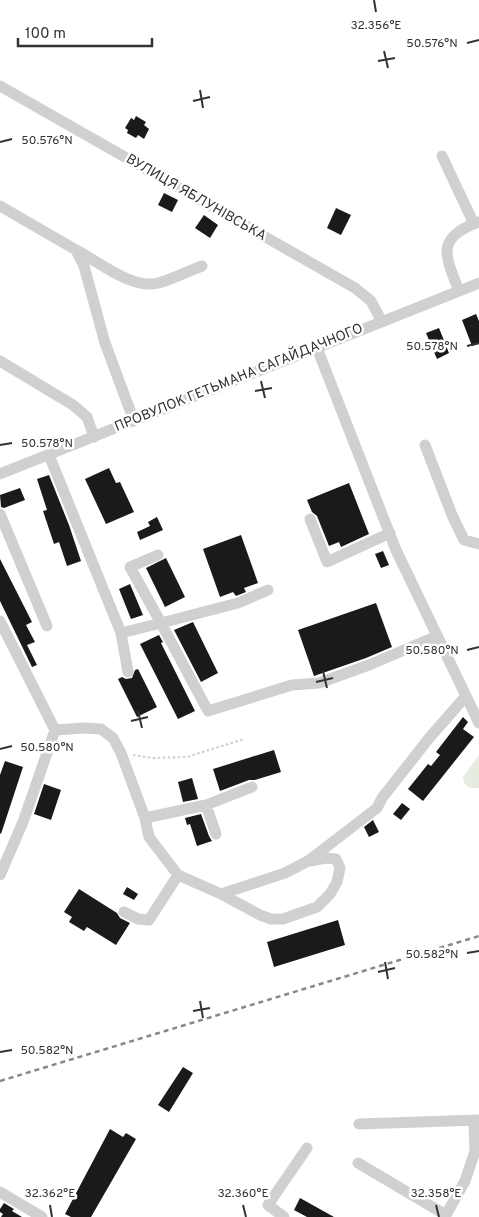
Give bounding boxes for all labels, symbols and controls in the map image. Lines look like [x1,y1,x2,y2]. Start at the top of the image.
scale bar [18,15,151,47]
text: 32.356°E [351,18,401,34]
text: 100 m [25,25,66,44]
text: 50.576°N [406,36,458,52]
text: 50.576°N [21,133,73,149]
street label: ВУЛИЦЯ ЯБЛУНІВСЬКА [123,151,269,245]
street label: ПРОВУЛОК ГЕТЬМАНА САГАЙДАЧНОГО [112,319,366,436]
text: 50.578°N [406,339,458,355]
text: 50.578°N [21,436,73,452]
text: 50.580°N [405,643,459,659]
text: 50.580°N [20,740,74,756]
text: 50.582°N [405,947,459,963]
text: 50.582°N [20,1043,74,1059]
text: 32.362°E [25,1186,75,1202]
text: 32.360°E [217,1186,269,1202]
text: 32.358°E [410,1186,462,1202]

